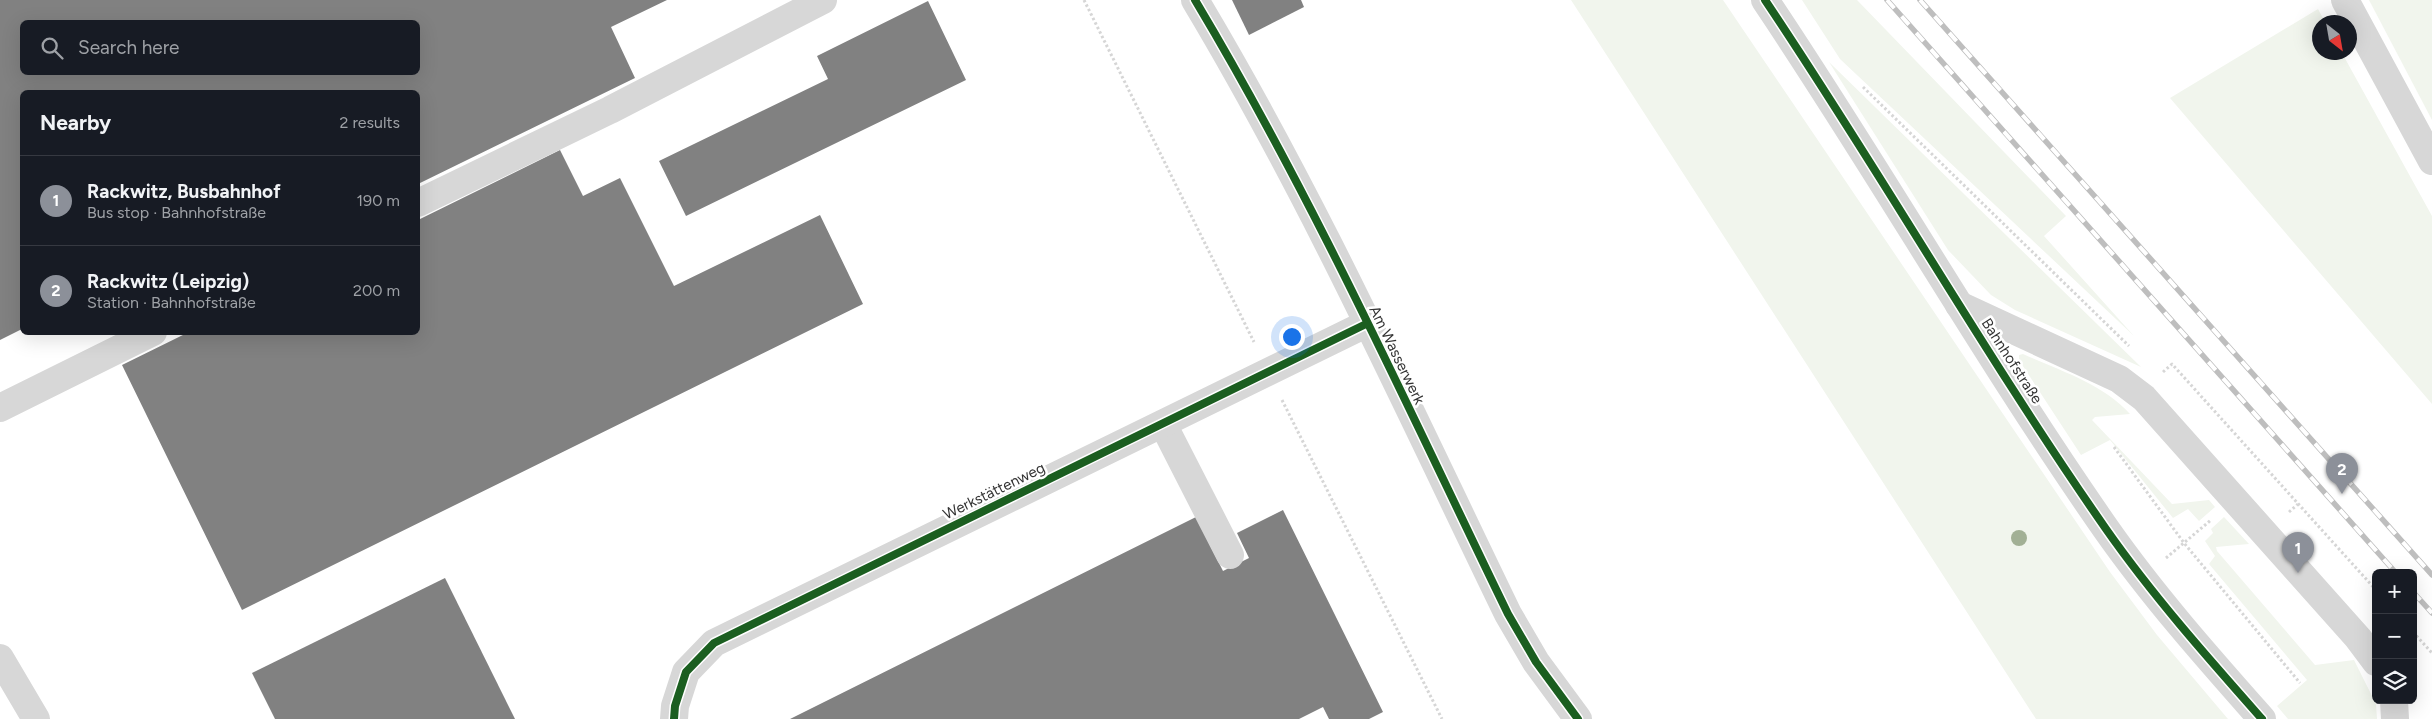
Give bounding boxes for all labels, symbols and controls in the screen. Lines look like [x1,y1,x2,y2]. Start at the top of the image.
north arrow [2312,15,2357,60]
search box [20,20,420,75]
icon: search [38,34,66,62]
text: Search here [78,36,180,59]
text: Nearby [40,110,111,135]
text: 2 results [340,113,400,132]
text: Rackwitz, Busbahnhof [87,180,281,203]
text: 1 [53,191,59,210]
text: 190 m [357,191,400,210]
text: Bus stop · Bahnhofstraße [87,203,266,222]
text: Rackwitz (Leipzig) [87,270,249,293]
text: 2 [51,281,61,300]
text: 200 m [353,281,400,300]
text: Station · Bahnhofstraße [87,293,256,312]
street label: Am Wasserwerk [1365,303,1429,408]
street label: Bahnhofstraße [1978,315,2046,407]
your location [1279,324,1305,350]
pin: 2 [2326,453,2358,494]
street label: Werkstättenweg [940,459,1048,523]
pin: 1 [2282,532,2314,573]
map controls [2372,569,2417,704]
button: + [2372,569,2417,614]
button: − [2372,614,2417,659]
button: layers [2372,659,2417,704]

